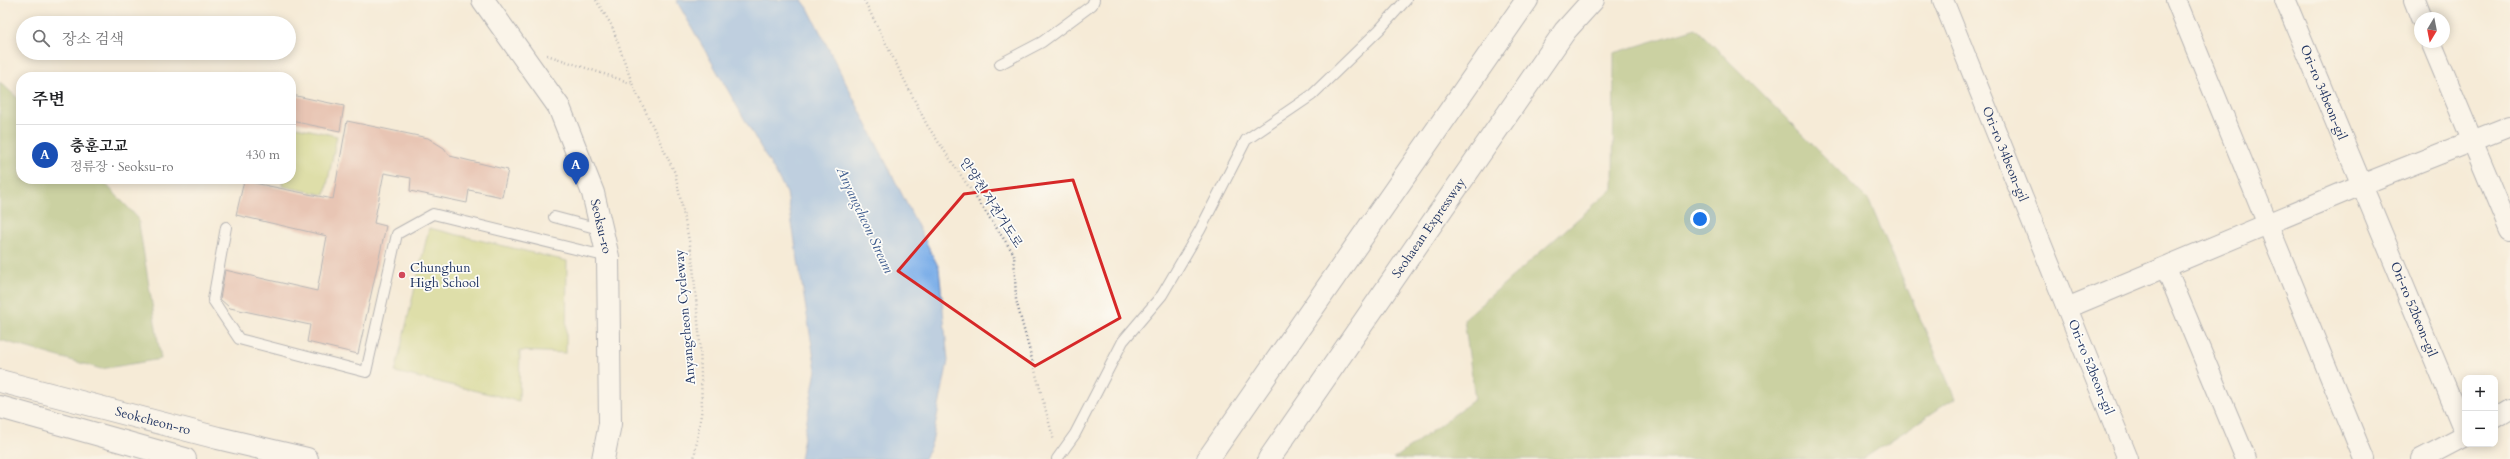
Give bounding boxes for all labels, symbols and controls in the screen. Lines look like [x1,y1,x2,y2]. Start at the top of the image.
north arrow [2414,12,2450,48]
search box [16,16,296,60]
icon: search [30,27,52,49]
text: 장소 검색 [62,29,124,49]
street label: Ori-ro 34beon-gil [2296,42,2351,143]
text: 주변 [32,88,65,111]
street label: Ori-ro 34beon-gil [1978,104,2033,205]
text: 충훈고교 [70,136,128,156]
text: A [40,146,50,164]
text: 430 m [246,146,280,164]
pin: A [563,152,589,185]
street label: 안양천 자전거도로 [955,155,1027,252]
text: 정류장 · Seoksu-ro [70,158,173,176]
water label: Anyangcheon Stream [831,163,898,277]
street label: Seohaean Expressway [1388,174,1470,282]
street label: Seoksu-ro [586,197,616,255]
your location [1690,209,1710,229]
street label: Anyangcheon Cycleway [670,249,700,385]
place label: Chunghun High School [410,259,480,292]
street label: Ori-ro 52beon-gil [2386,259,2442,360]
marker: Chunghun High School [397,270,407,280]
street label: Ori-ro 52beon-gil [2064,317,2119,418]
map controls [2462,375,2498,447]
button: + [2462,375,2498,411]
street label: Seokcheon-ro [113,402,193,439]
button: − [2462,411,2498,447]

